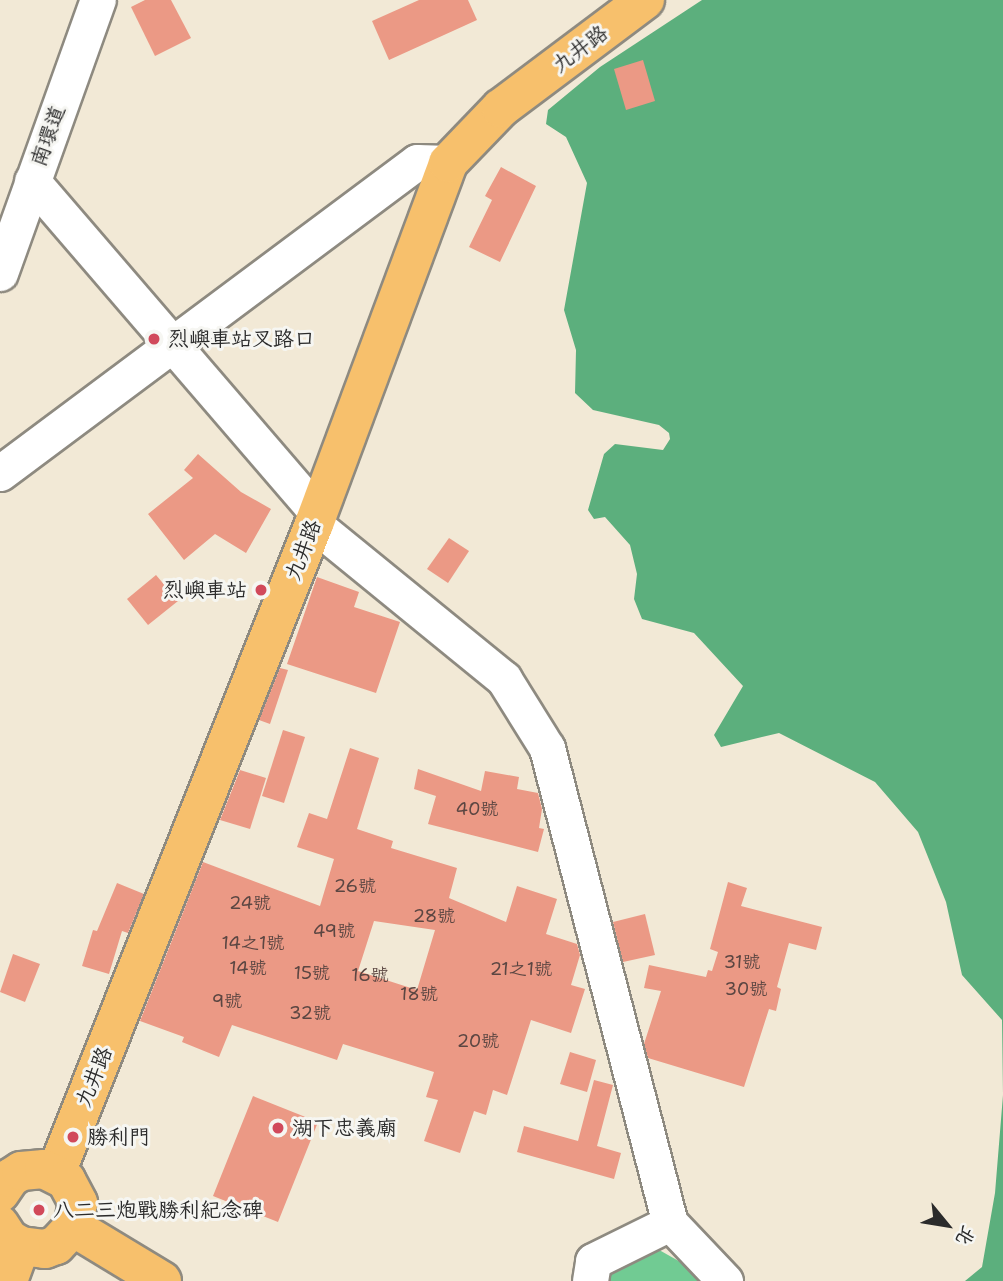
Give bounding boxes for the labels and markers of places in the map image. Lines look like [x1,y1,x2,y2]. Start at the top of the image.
place label: 烈嶼車站叉路口 [168,326,315,352]
marker: 烈嶼車站叉路口 [146,331,162,347]
place label: 烈嶼車站 [163,577,247,603]
marker: 烈嶼車站 [253,582,269,598]
place label: 湖下忠義廟 [292,1115,397,1141]
marker: 湖下忠義廟 [270,1120,286,1136]
place label: 勝利門 [87,1124,150,1150]
marker: 勝利門 [65,1129,81,1145]
place label: 八二三炮戰勝利紀念碑 [53,1197,263,1223]
marker: 八二三炮戰勝利紀念碑 [31,1202,47,1218]

